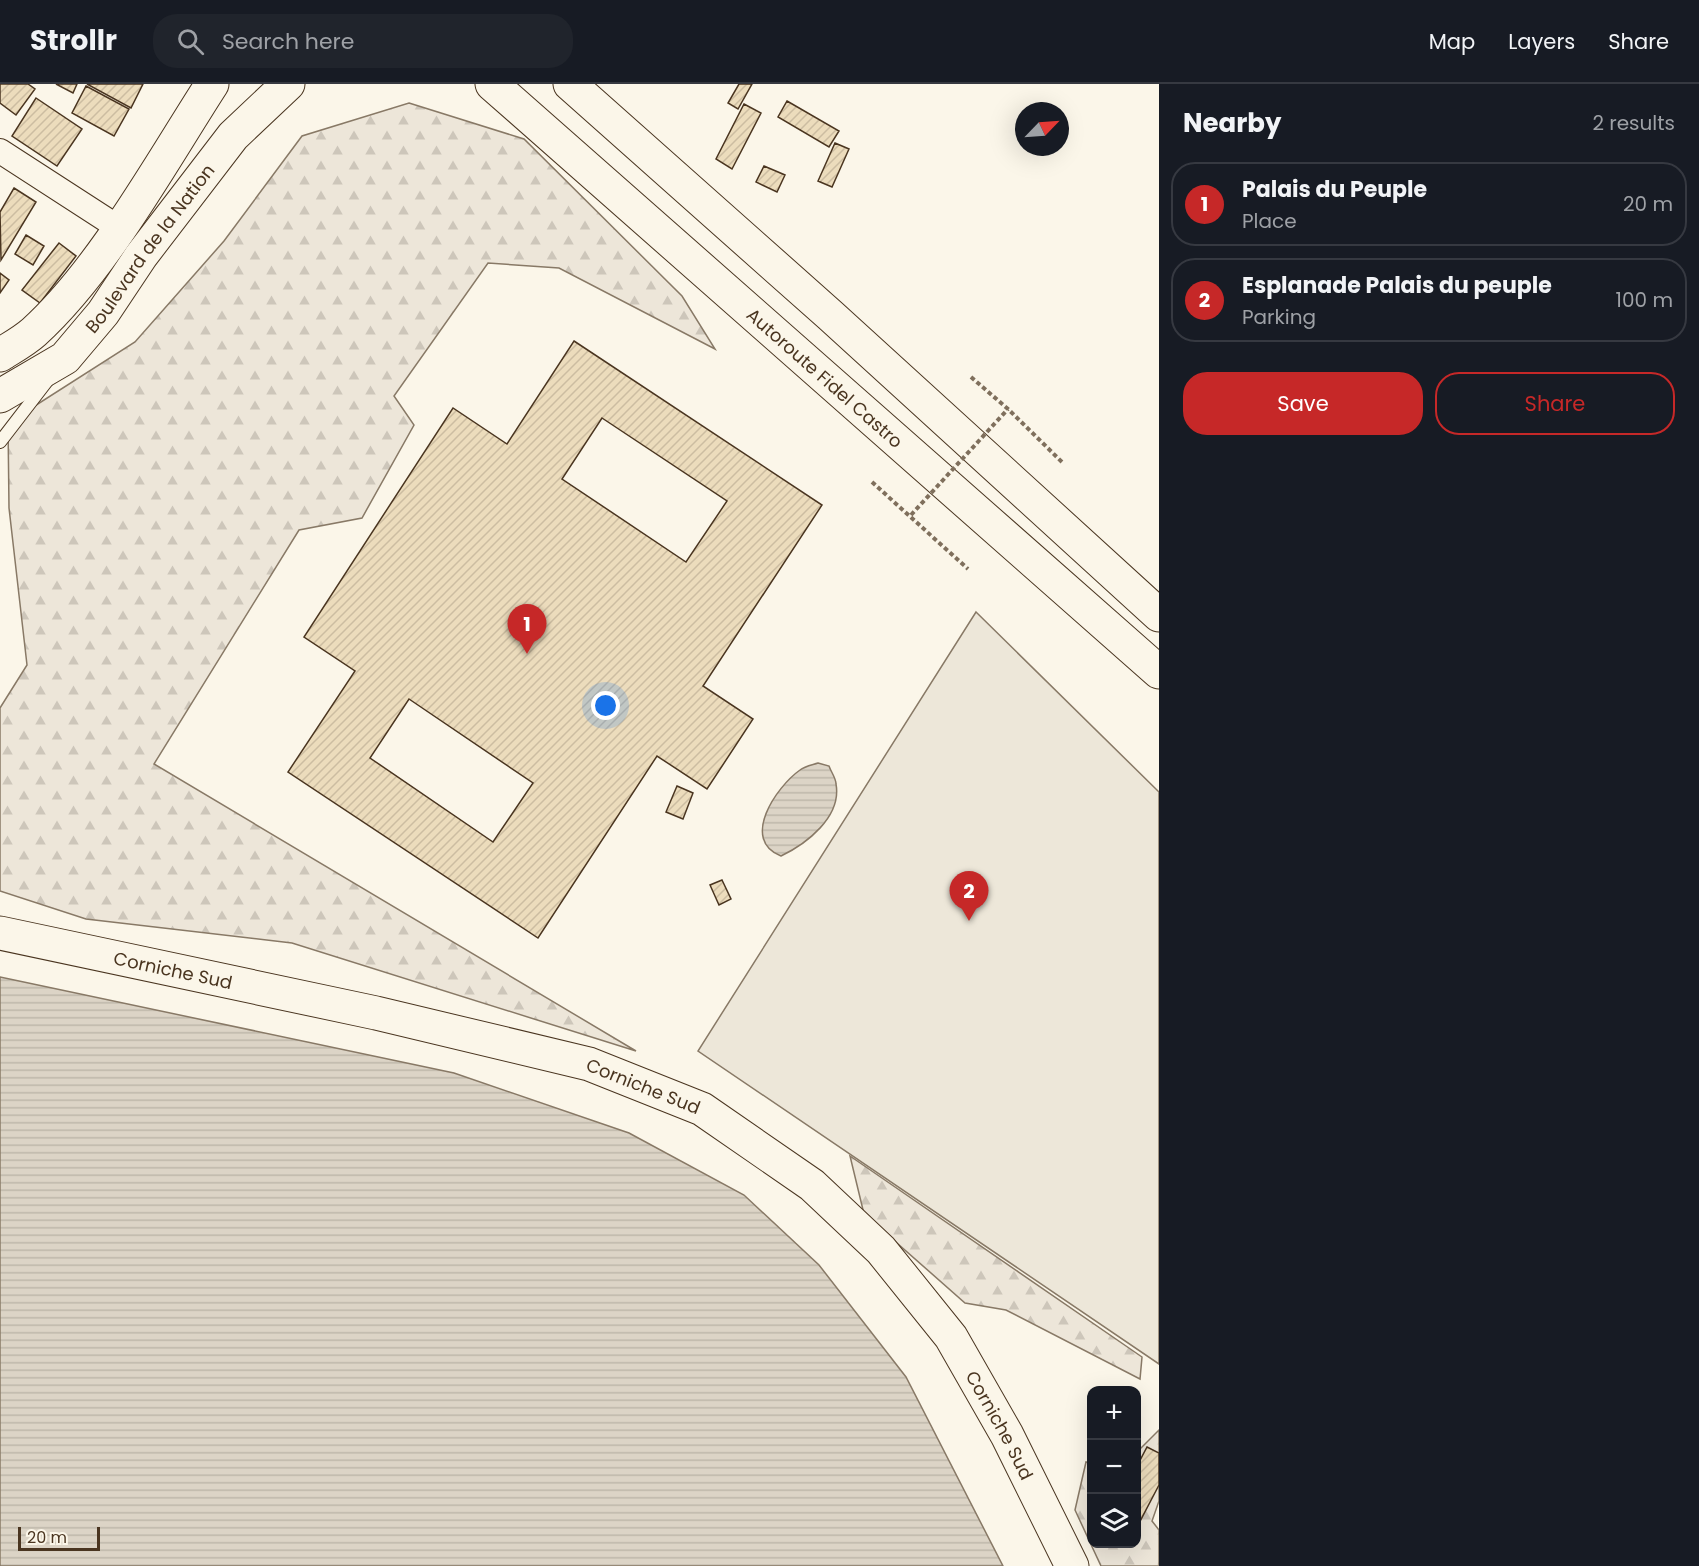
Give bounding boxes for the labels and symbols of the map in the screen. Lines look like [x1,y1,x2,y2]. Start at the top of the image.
north arrow [1015,102,1069,156]
street label: Boulevard de la Nation [79,158,220,338]
street label: Autoroute Fidel Castro [742,302,909,453]
pin: 1 [508,604,546,654]
your location [591,691,620,720]
pin: 2 [950,872,988,921]
street label: Corniche Sud [111,945,235,995]
street label: Corniche Sud [583,1052,704,1120]
street label: Corniche Sud [960,1366,1040,1484]
scale bar [18,1524,100,1552]

